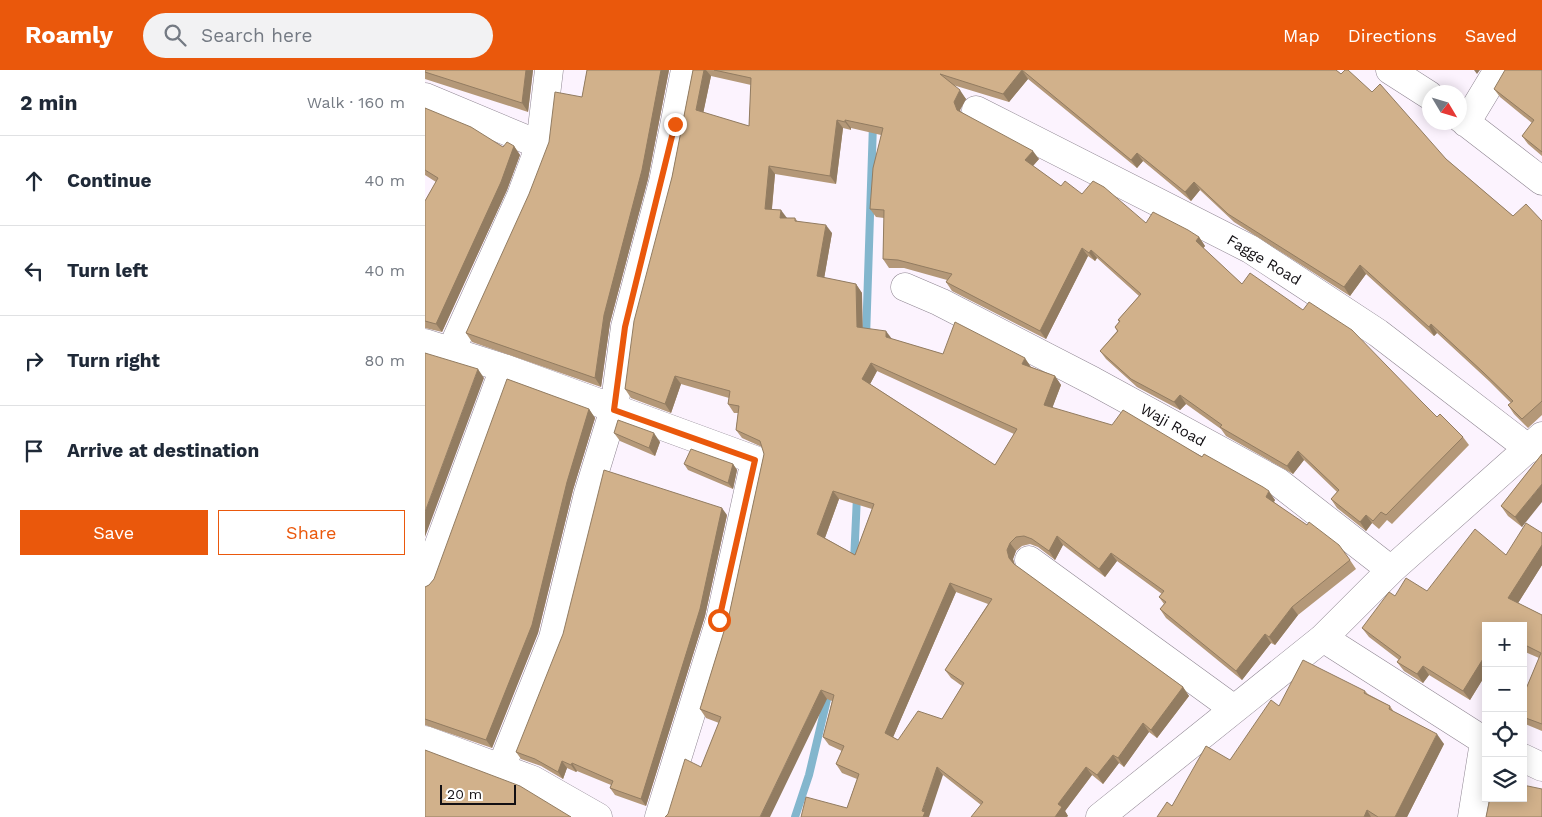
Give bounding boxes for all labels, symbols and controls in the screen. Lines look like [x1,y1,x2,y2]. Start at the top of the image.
search box [143,13,493,58]
text: Roamly [25,21,113,49]
icon: search [161,21,189,49]
text: Search here [201,24,312,47]
text: Map [1283,25,1320,46]
text: Directions [1348,25,1437,46]
text: Saved [1465,25,1517,46]
north arrow [1422,85,1467,130]
text: 2 min [20,90,77,115]
text: Walk · 160 m [307,93,405,112]
route end [664,113,687,136]
icon: ahead [20,167,48,195]
text: Continue [67,169,151,192]
text: 40 m [365,171,405,190]
street label: Fagge Road [1224,231,1304,289]
icon: left [20,257,48,285]
text: Turn left [67,259,148,282]
text: 40 m [365,261,405,280]
icon: right [20,347,48,375]
text: Turn right [67,349,160,372]
text: 80 m [364,351,405,370]
street label: Waji Road [1137,400,1209,450]
icon: arrive [20,437,48,465]
text: Arrive at destination [67,439,259,462]
button: Save [20,510,208,555]
button: Share [218,510,405,555]
route start [708,609,731,632]
map controls [1482,622,1527,802]
button: + [1482,622,1527,667]
button: − [1482,667,1527,712]
button: locate [1482,712,1527,757]
button: layers [1482,757,1527,802]
scale bar [440,782,516,805]
text: 20 m [447,786,482,802]

